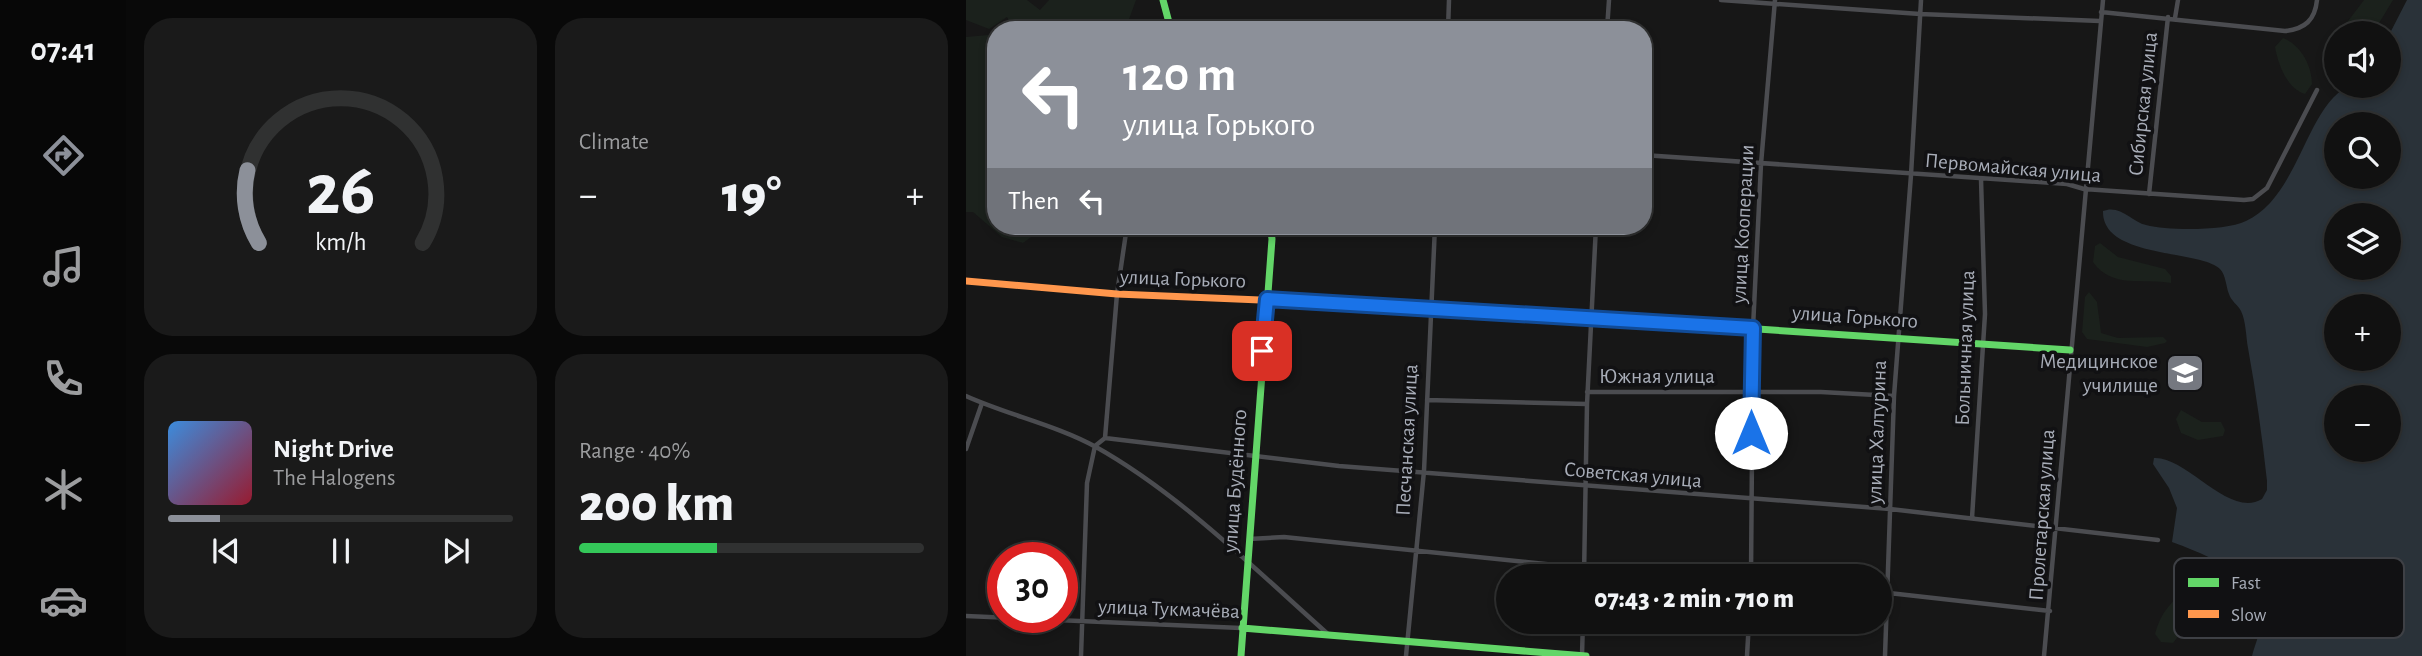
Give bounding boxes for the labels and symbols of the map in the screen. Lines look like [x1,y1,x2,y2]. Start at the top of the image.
street label: Сибирская улица [2125,31,2161,177]
street label: улица Кооперации [1728,144,1758,305]
street label: Первомайская улица [1924,150,2102,186]
street label: улица Горького [1119,266,1246,292]
street label: Больничная улица [1952,269,1978,426]
street label: улица Горького [1790,302,1919,332]
pin [1232,321,1292,381]
place label: Медицинское училище [2040,351,2158,396]
school or university icon: Медицинское училище [2164,352,2206,394]
street label: улица Халтурина [1864,359,1890,505]
street label: Песчанская улица [1393,363,1421,516]
street label: Южная улица [1599,366,1715,387]
position arrow [1714,396,1788,470]
street label: улица Будённого [1219,409,1250,554]
street label: Пролетарская улица [2026,428,2059,602]
street label: Советская улица [1563,459,1703,492]
speed limit sign: 30 [987,542,1078,633]
legend [2174,558,2404,638]
text: Fast [2231,574,2261,593]
street label: улица Тукмачёва [1097,596,1241,622]
text: Slow [2231,606,2267,625]

